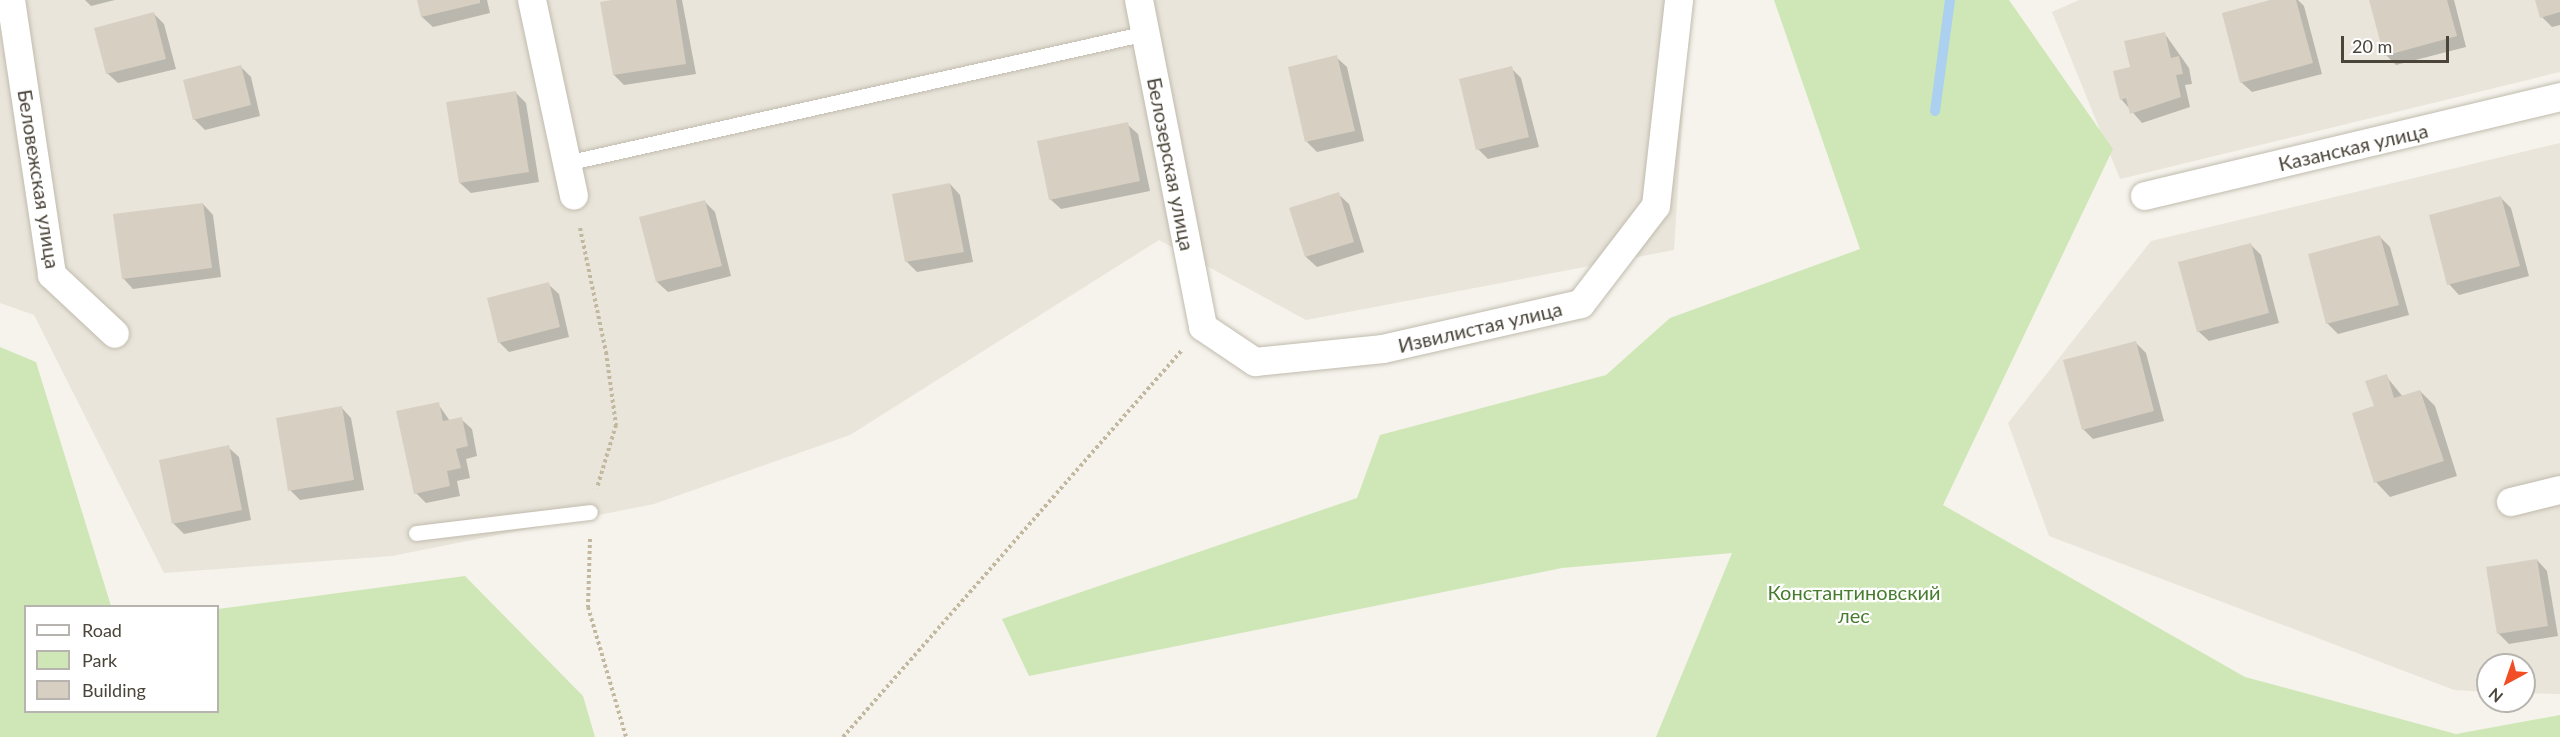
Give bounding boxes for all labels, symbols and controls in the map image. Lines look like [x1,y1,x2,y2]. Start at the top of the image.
scale bar [2344,24,2452,62]
text: 20 m [2352,35,2392,57]
street label: Белозерская улица [1142,75,1200,253]
street label: Беловежская улица [13,88,65,270]
street label: Казанская улица [2276,118,2430,176]
street label: Извилистая улица [1396,296,1564,358]
park label: Константиновский лес [1767,581,1941,628]
legend [24,605,219,713]
text: Road [82,619,122,641]
text: Park [82,649,117,671]
north arrow [2476,653,2536,713]
text: Building [82,679,146,701]
text: N [2485,684,2506,707]

